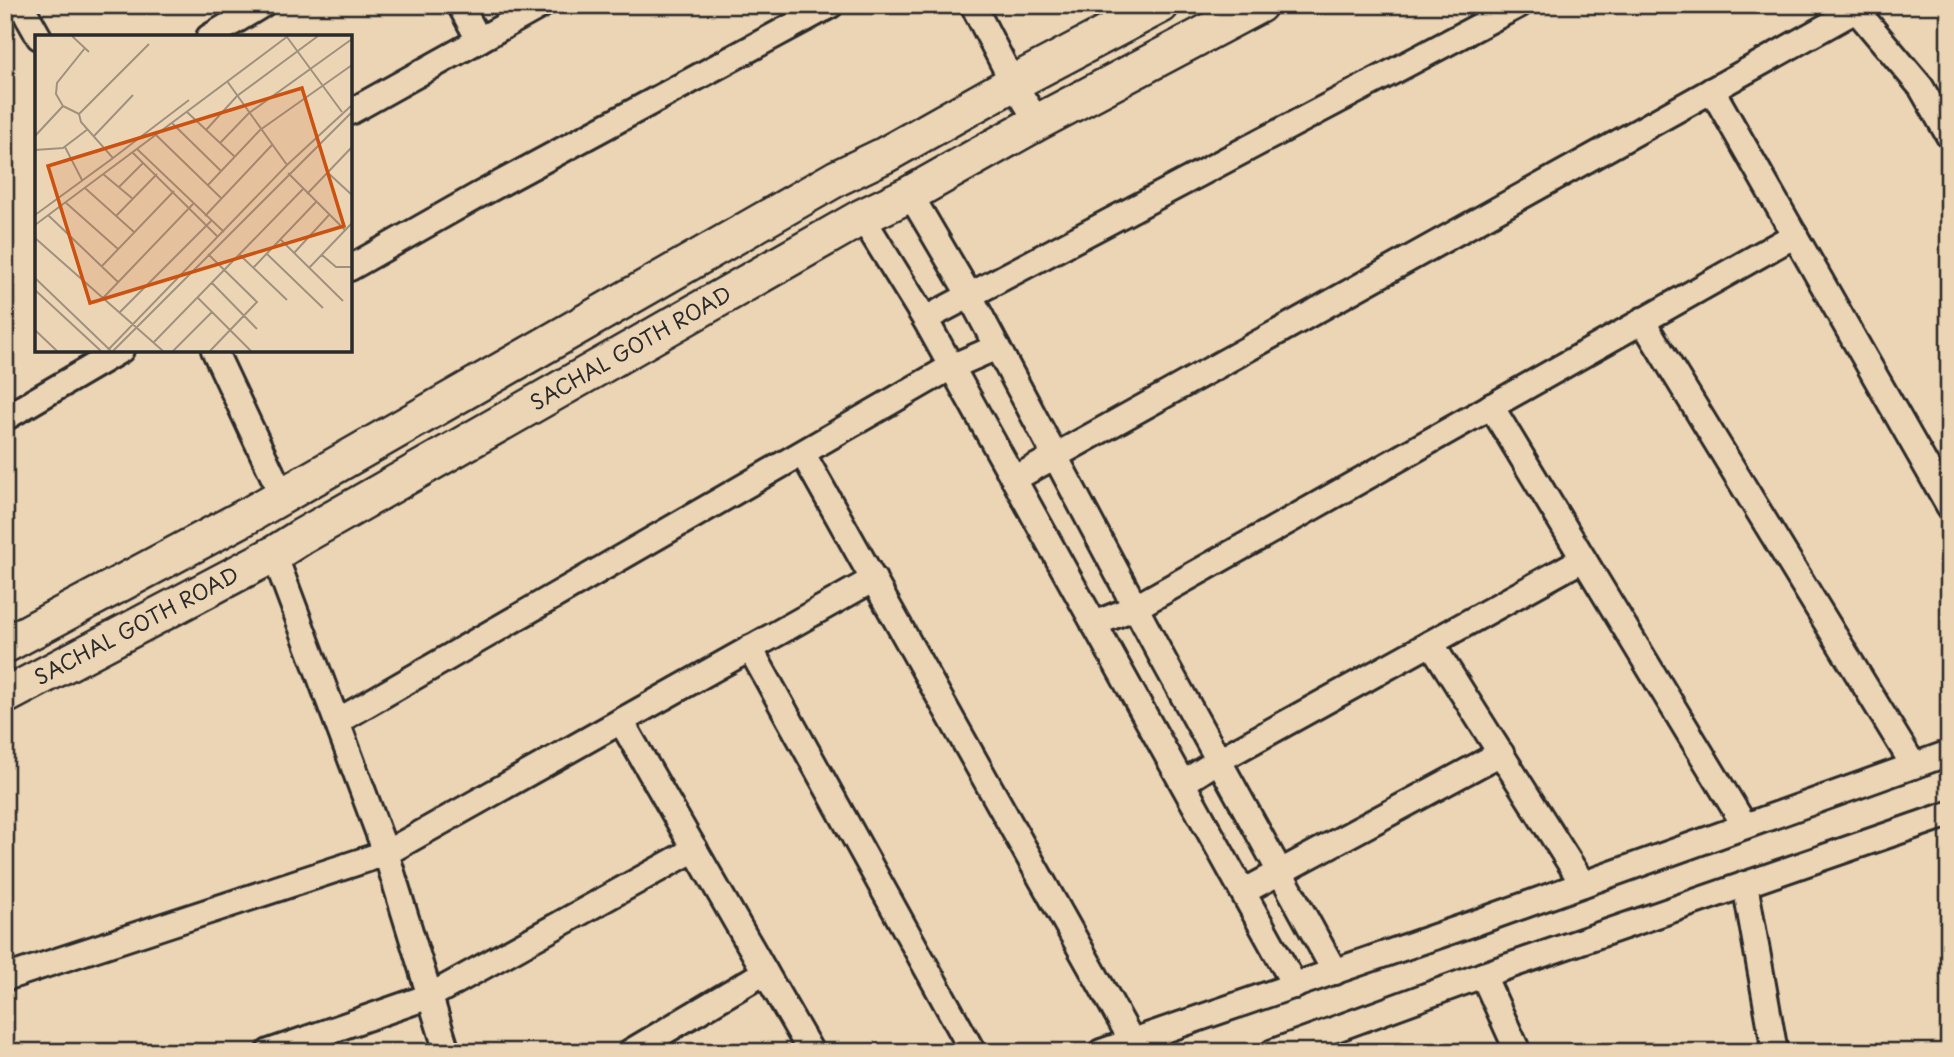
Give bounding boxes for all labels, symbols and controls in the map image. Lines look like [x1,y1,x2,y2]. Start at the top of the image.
inset map [35,35,352,352]
street label: SACHAL GOTH ROAD [523,277,737,417]
street label: SACHAL GOTH ROAD [28,557,244,692]

